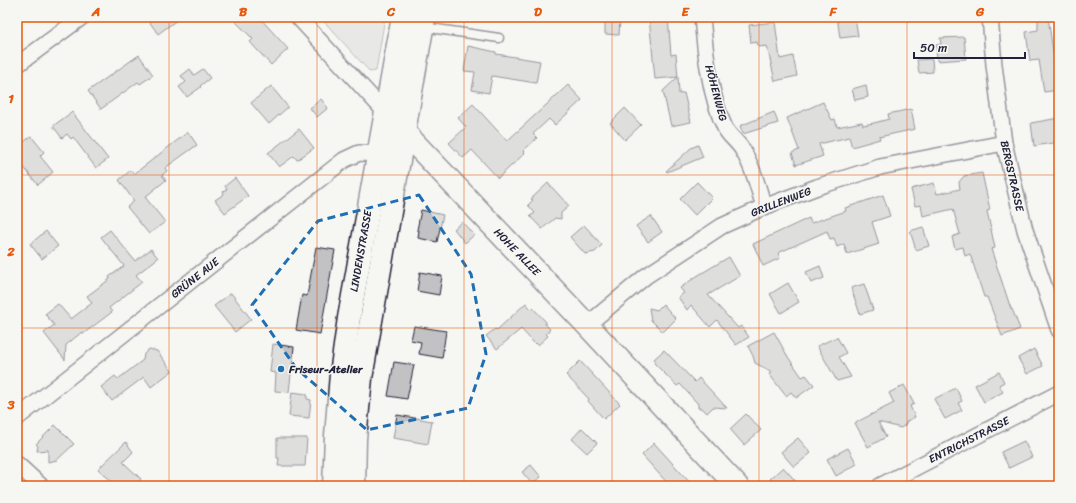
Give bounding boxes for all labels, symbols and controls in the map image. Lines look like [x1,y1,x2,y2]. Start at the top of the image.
text: A [91,0,100,23]
text: B [239,0,248,23]
text: C [386,0,396,23]
text: D [534,0,542,23]
text: E [681,0,690,23]
text: F [828,0,837,23]
text: G [975,0,985,23]
scale bar [914,34,1025,60]
text: 50 m [920,37,947,59]
street label: HÖHENWEG [699,63,733,124]
text: 1 [8,87,14,110]
street label: BERGSTRASSE [995,139,1030,214]
street label: GRILLENWEG [748,182,814,222]
street label: LINDENSTRASSE [344,208,378,293]
street label: HOHE ALLEE [489,223,546,281]
text: 2 [6,240,15,263]
street label: GRÜNE AUE [166,252,224,303]
place label: Friseur-Atelier [288,360,364,379]
marker: Friseur-Atelier [276,364,286,374]
text: 3 [6,393,15,416]
street label: ENTRICHSTRASSE [925,411,1014,469]

